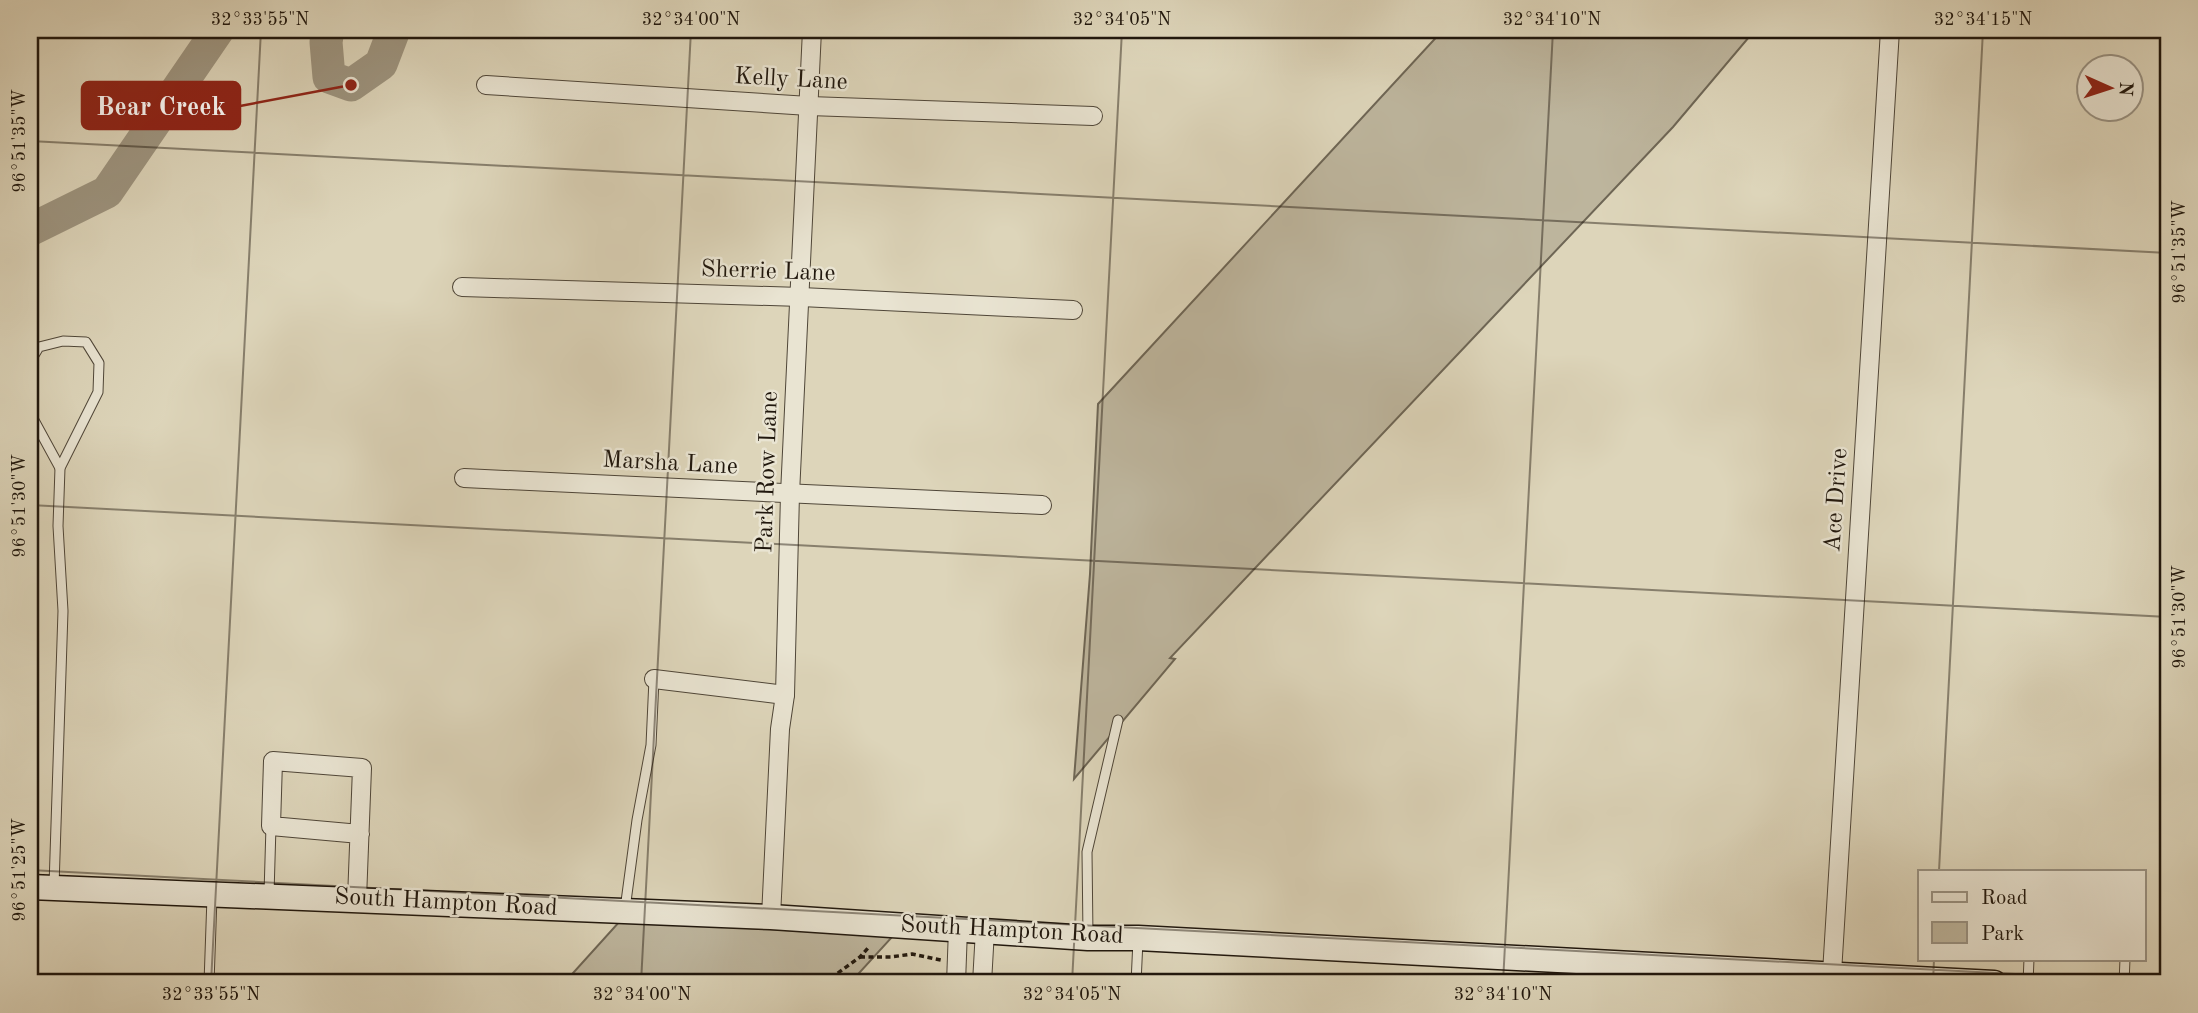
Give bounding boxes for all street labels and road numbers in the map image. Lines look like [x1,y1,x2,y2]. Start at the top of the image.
street label: Kelly Lane [734,65,848,95]
street label: Sherrie Lane [700,258,836,286]
street label: Park Row Lane [753,391,783,553]
street label: Ace Drive [1821,447,1853,553]
street label: Marsha Lane [602,448,738,480]
street label: South Hampton Road [334,885,558,921]
street label: South Hampton Road [900,913,1124,949]

